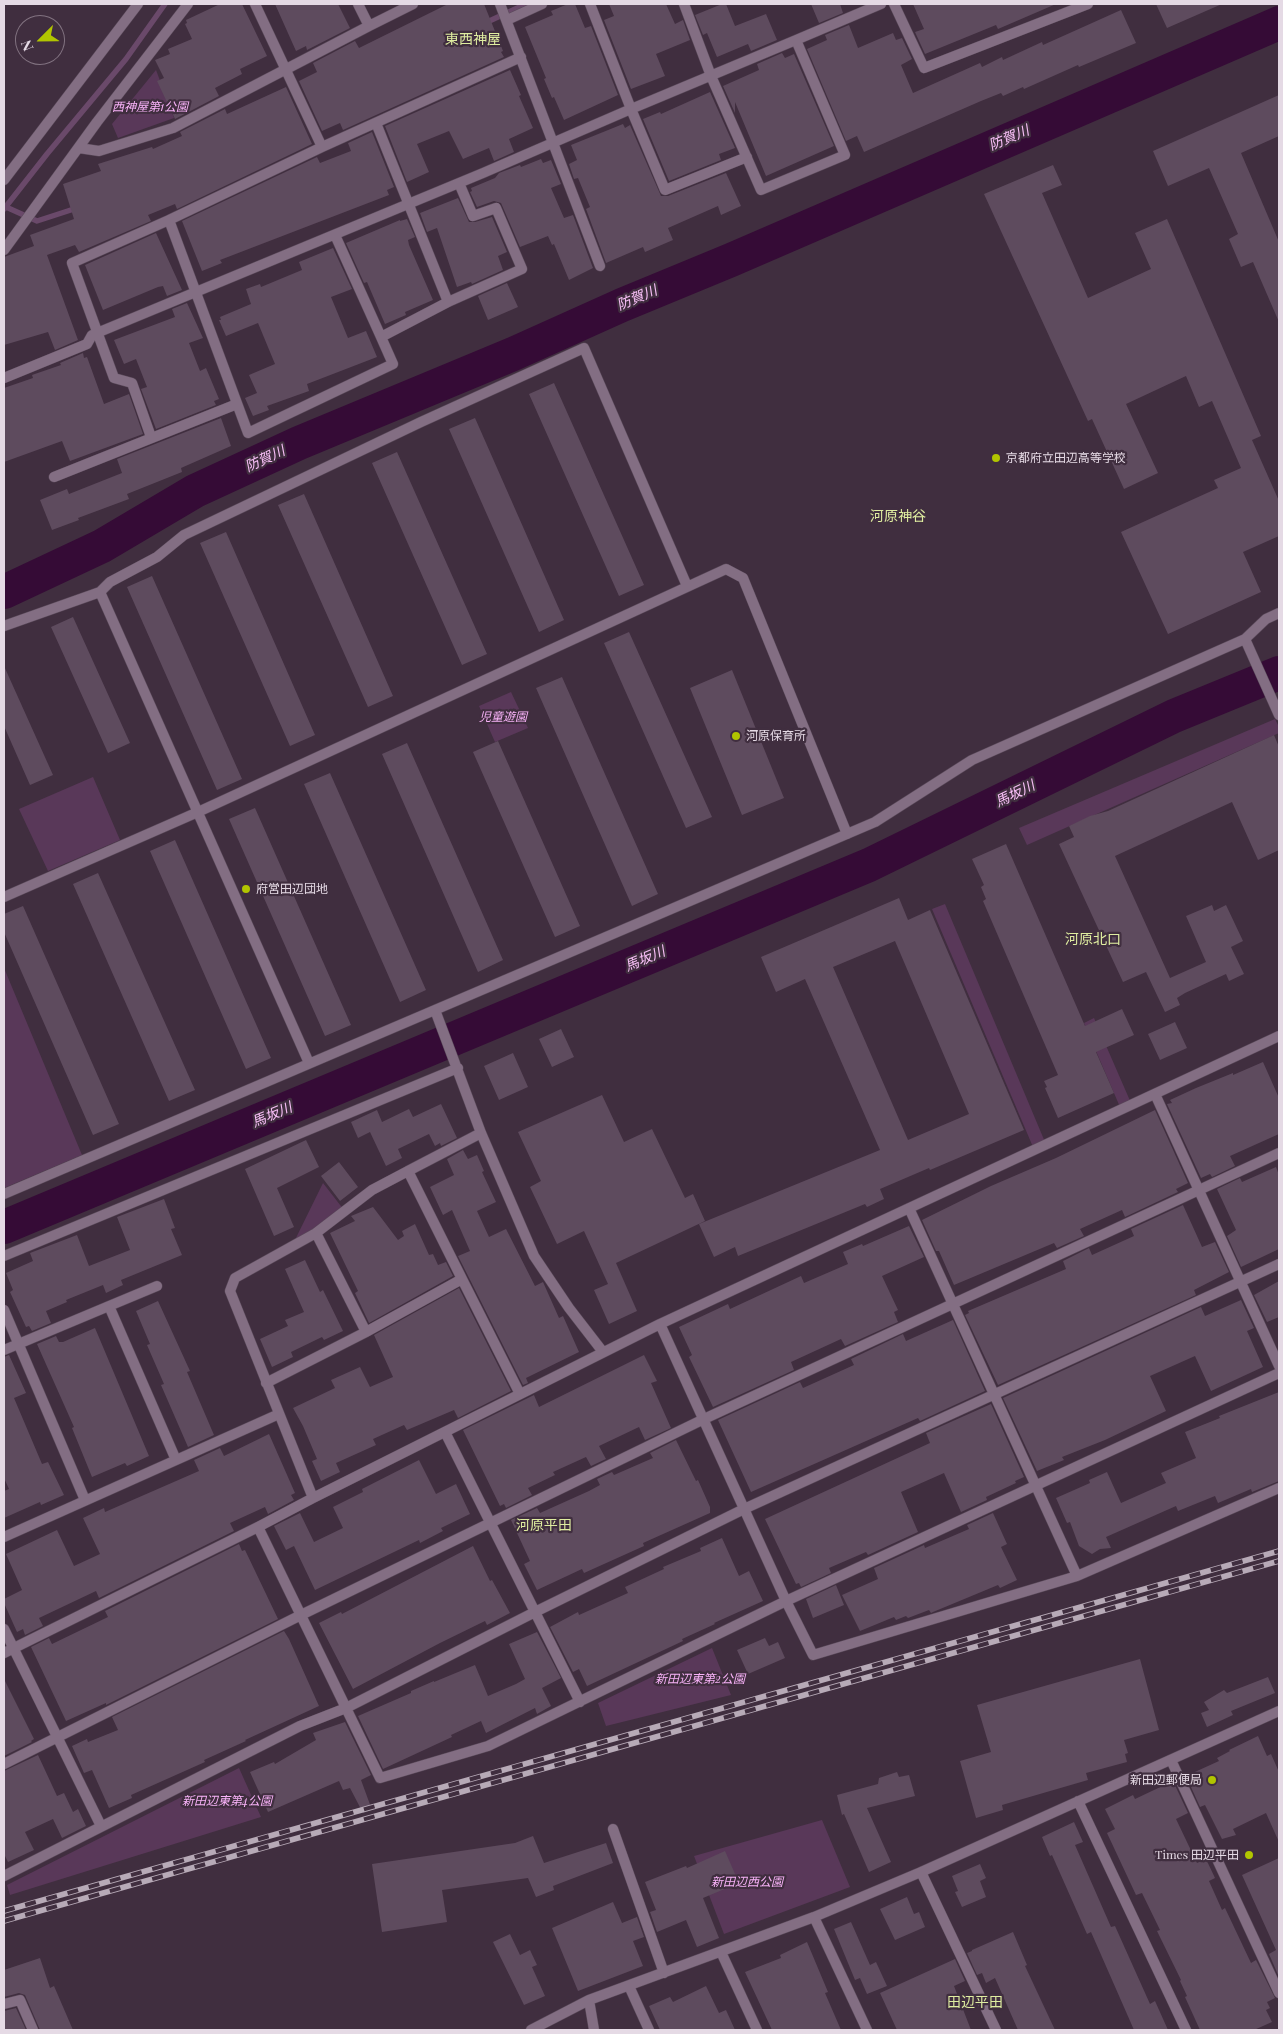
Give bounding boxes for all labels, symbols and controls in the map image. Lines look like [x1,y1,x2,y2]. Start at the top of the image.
north arrow [15,15,65,65]
district label: 東西神屋 [445,32,501,48]
text: N [16,37,37,54]
park label: 西神屋第1公園 [112,100,188,114]
water label: 防賀川 [986,122,1032,154]
water label: 防賀川 [614,282,660,314]
water label: 防賀川 [242,443,288,475]
place label: 京都府立田辺高等学校 [1006,451,1126,465]
marker: 京都府立田辺高等学校 [990,452,1002,464]
district label: 河原神谷 [870,509,926,525]
park label: 児童遊園 [479,710,527,724]
place label: 河原保育所 [746,729,806,743]
marker: 河原保育所 [730,730,742,742]
water label: 馬坂川 [992,777,1038,811]
place label: 府営田辺団地 [256,882,328,896]
marker: 府営田辺団地 [240,883,252,895]
district label: 河原北口 [1065,932,1121,948]
water label: 馬坂川 [622,943,668,975]
water label: 馬坂川 [249,1099,295,1131]
district label: 河原平田 [516,1518,572,1534]
park label: 新田辺東第2公園 [655,1672,745,1686]
place label: 新田辺郵便局 [1130,1773,1202,1787]
marker: 新田辺郵便局 [1206,1774,1218,1786]
park label: 新田辺東第4公園 [182,1794,272,1808]
place label: Times 田辺平田 [1155,1848,1239,1862]
marker: Times 田辺平田 [1243,1849,1255,1861]
park label: 新田辺西公園 [711,1875,783,1889]
district label: 田辺平田 [947,1995,1003,2011]

